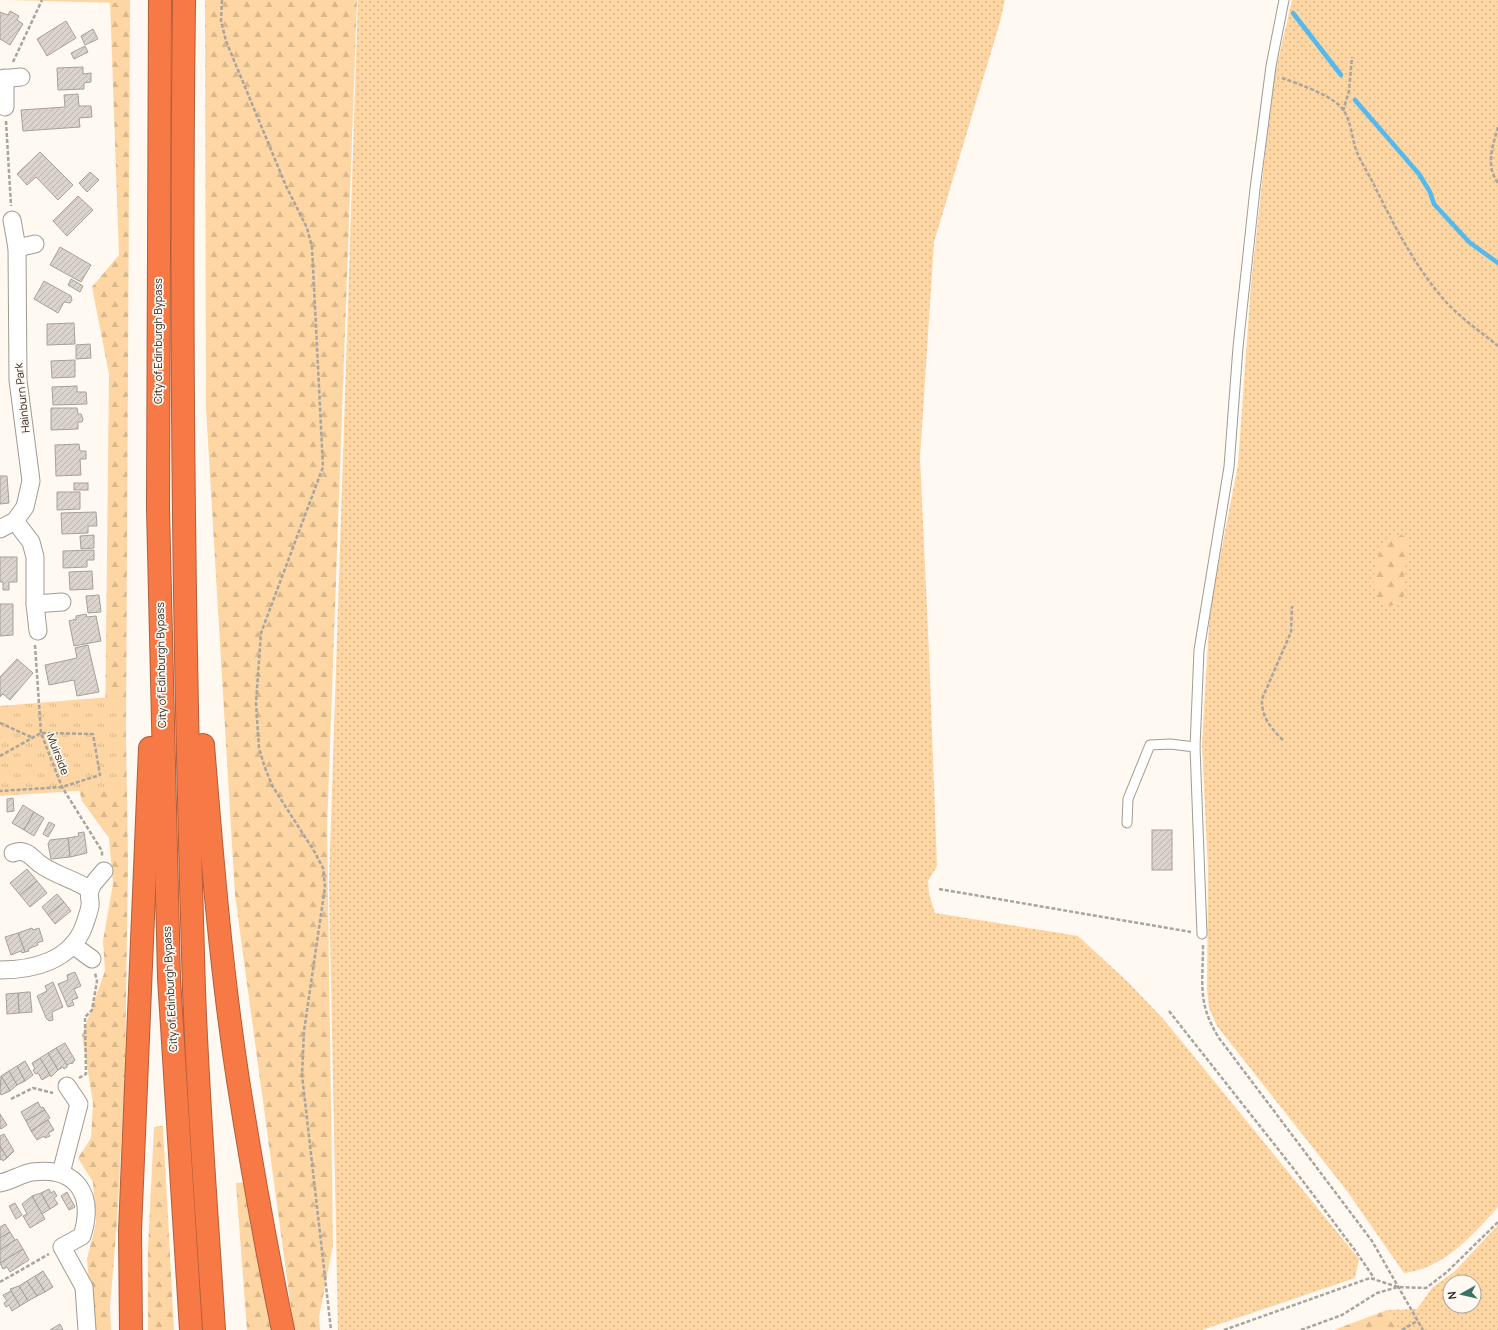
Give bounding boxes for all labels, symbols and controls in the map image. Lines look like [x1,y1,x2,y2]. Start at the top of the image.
street label: City of Edinburgh Bypass [150,278,165,404]
street label: Hainburn Park [10,362,33,434]
street label: City of Edinburgh Bypass [152,602,169,728]
street label: Muirside [44,731,73,777]
street label: City of Edinburgh Bypass [159,926,180,1052]
north arrow [1442,1274,1482,1314]
text: N [1444,1290,1460,1300]

